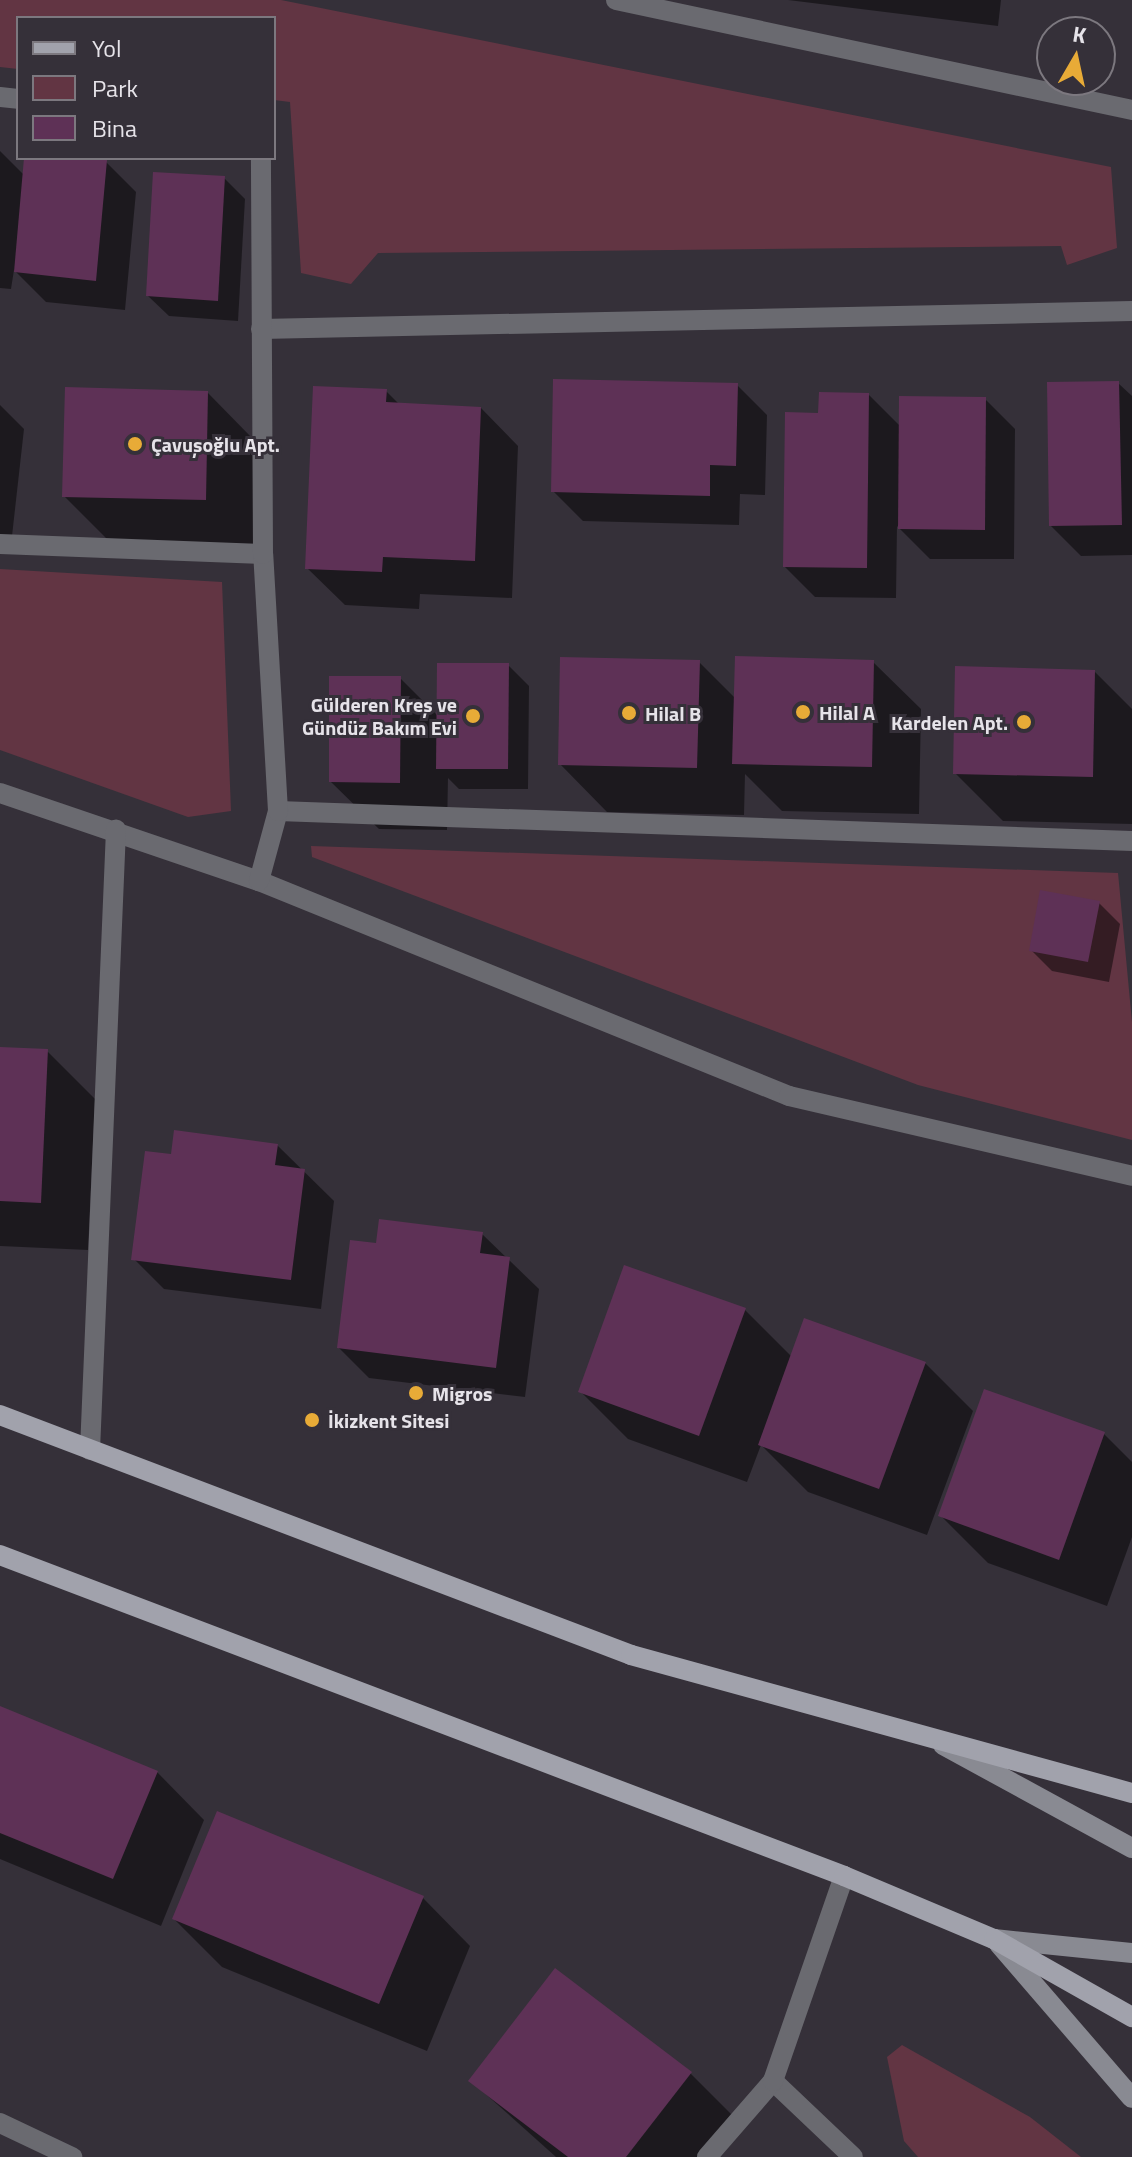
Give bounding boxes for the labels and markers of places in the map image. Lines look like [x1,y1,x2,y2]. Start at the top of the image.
place label: Çavuşoğlu Apt. [151,432,280,456]
marker: Çavuşoğlu Apt. [126,435,144,453]
place label: Gülderen Kreş ve Gündüz Bakım Evi [302,692,457,739]
place label: Hilal A [819,700,875,724]
place label: Hilal B [645,701,701,725]
marker: Hilal A [794,703,812,721]
marker: Hilal B [620,704,638,722]
marker: Gülderen Kreş ve Gündüz Bakım Evi [464,707,482,725]
place label: Kardelen Apt. [891,710,1008,734]
marker: Kardelen Apt. [1015,713,1033,731]
place label: Migros [432,1381,493,1405]
marker: Migros [407,1384,425,1402]
place label: İkizkent Sitesi [328,1408,449,1432]
marker: İkizkent Sitesi [303,1411,321,1429]

